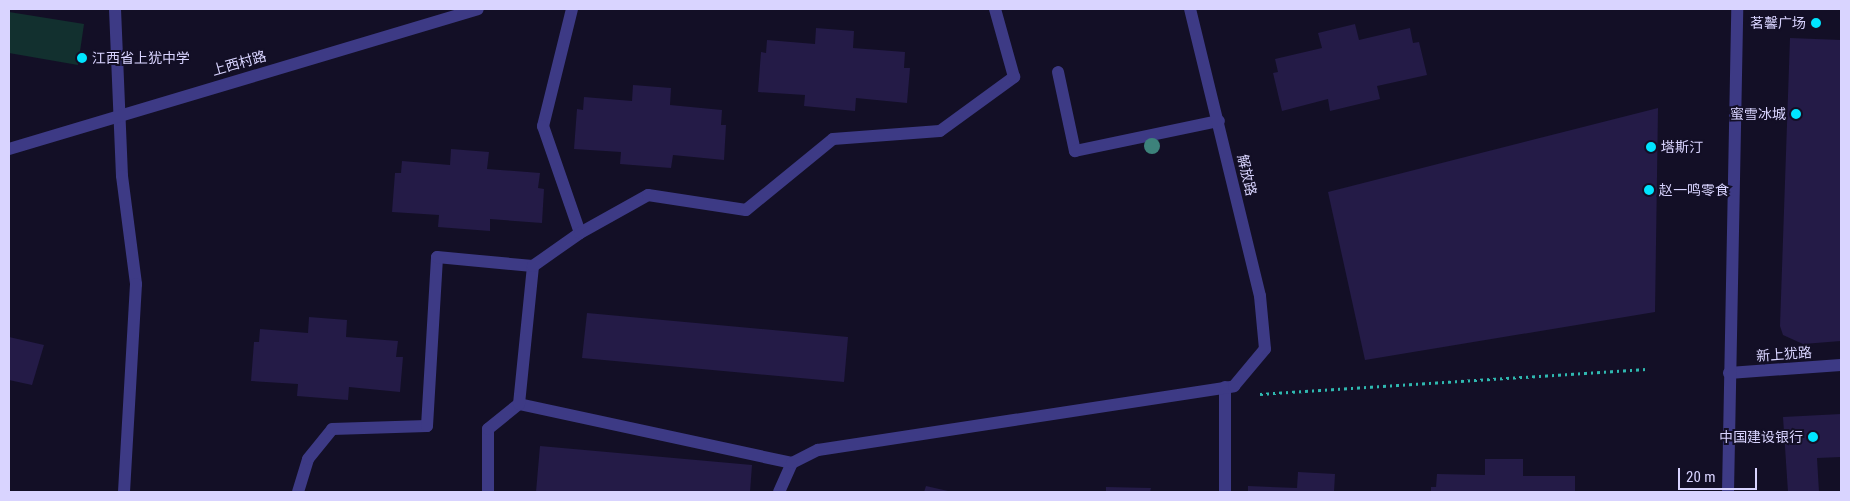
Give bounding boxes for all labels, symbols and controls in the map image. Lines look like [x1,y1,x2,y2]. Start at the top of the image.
place label: 茗馨广场 [1750,15,1806,31]
marker: 茗馨广场 [1810,17,1822,29]
street label: 上西村路 [210,47,268,79]
place label: 江西省上犹中学 [92,50,190,66]
marker: 江西省上犹中学 [76,52,88,64]
place label: 蜜雪冰城 [1730,106,1786,122]
marker: 蜜雪冰城 [1790,108,1802,120]
place label: 塔斯汀 [1661,139,1703,155]
marker: 塔斯汀 [1645,141,1657,153]
street label: 解放路 [1234,153,1260,197]
place label: 赵一鸣零食 [1659,182,1729,198]
marker: 赵一鸣零食 [1643,184,1655,196]
street label: 新上犹路 [1755,344,1813,364]
place label: 中国建设银行 [1719,429,1803,445]
marker: 中国建设银行 [1807,431,1819,443]
scale bar [1680,458,1759,490]
text: 20 m [1686,468,1716,486]

